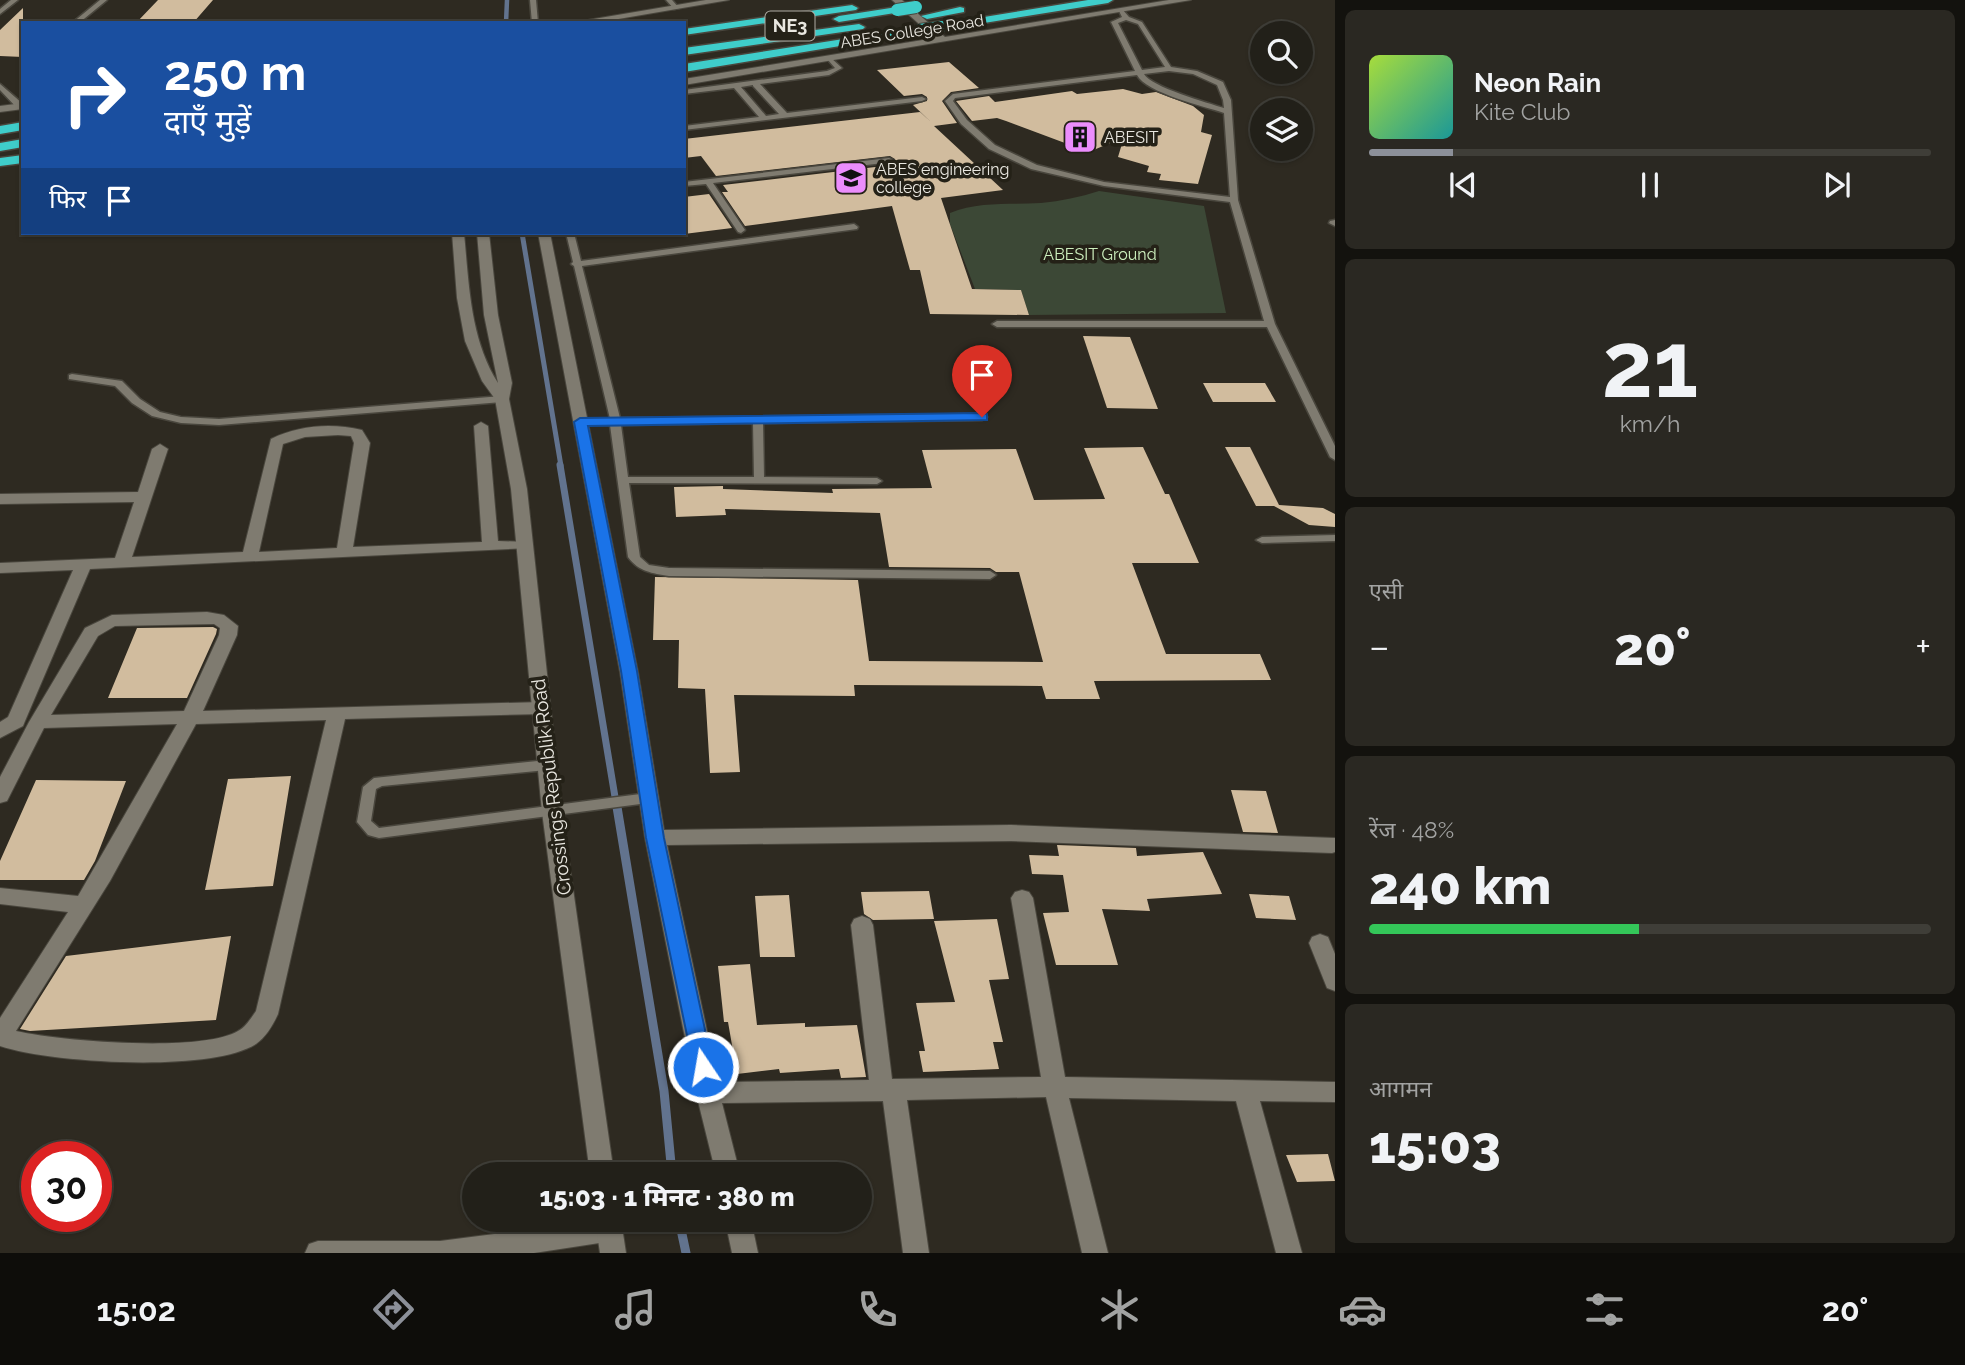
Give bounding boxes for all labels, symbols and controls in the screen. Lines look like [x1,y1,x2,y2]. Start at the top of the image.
street label: ABES College Road [839,11,985,52]
road number: NE3 [766,12,814,41]
map controls [1250,21,1313,161]
button: search [1250,21,1313,84]
text: 250 m [164,44,306,101]
icon: right [49,49,140,140]
text: Neon Rain [1474,68,1601,98]
button: layers [1250,98,1313,161]
text: Kite Club [1474,98,1571,125]
text: दाएँ मुड़ें [164,103,251,140]
building icon: ABESIT [1061,118,1099,156]
place label: ABESIT [1104,128,1159,147]
school or university icon: ABES engineering college [832,159,870,197]
place label: ABES engineering college [876,160,1009,197]
icon: previous [1444,166,1482,204]
icon: pause [1631,166,1669,204]
icon: next [1818,166,1856,204]
icon: arrive [100,182,138,220]
text: फिर [49,184,86,214]
park label: ABESIT Ground [1043,245,1157,264]
text: 21 [1602,311,1698,418]
pin [952,345,1012,417]
icon: arrive [963,356,1001,394]
text: km/h [1620,410,1680,437]
text: एसी [1369,577,1403,604]
text: 20° [1614,616,1691,677]
text: − [1369,624,1389,669]
text: + [1915,624,1931,669]
street label: Crossings Republik Road [527,678,575,896]
text: रेंज · 48% [1369,816,1454,843]
text: 240 km [1369,855,1551,916]
position arrow [666,1030,740,1104]
text: आगमन [1369,1075,1432,1102]
text: 15:03 [1369,1114,1501,1175]
speed limit sign: 30 [21,1141,112,1232]
text: 15:03 · 1 मिनट · 380 m [540,1182,794,1212]
icon: directions [369,1285,418,1334]
icon: music [611,1285,660,1334]
icon: phone [853,1285,902,1334]
icon: climate [1095,1285,1144,1334]
icon: car [1338,1285,1387,1334]
icon: filters [1580,1285,1629,1334]
text: 15:02 [97,1291,176,1328]
text: 20° [1822,1291,1868,1328]

